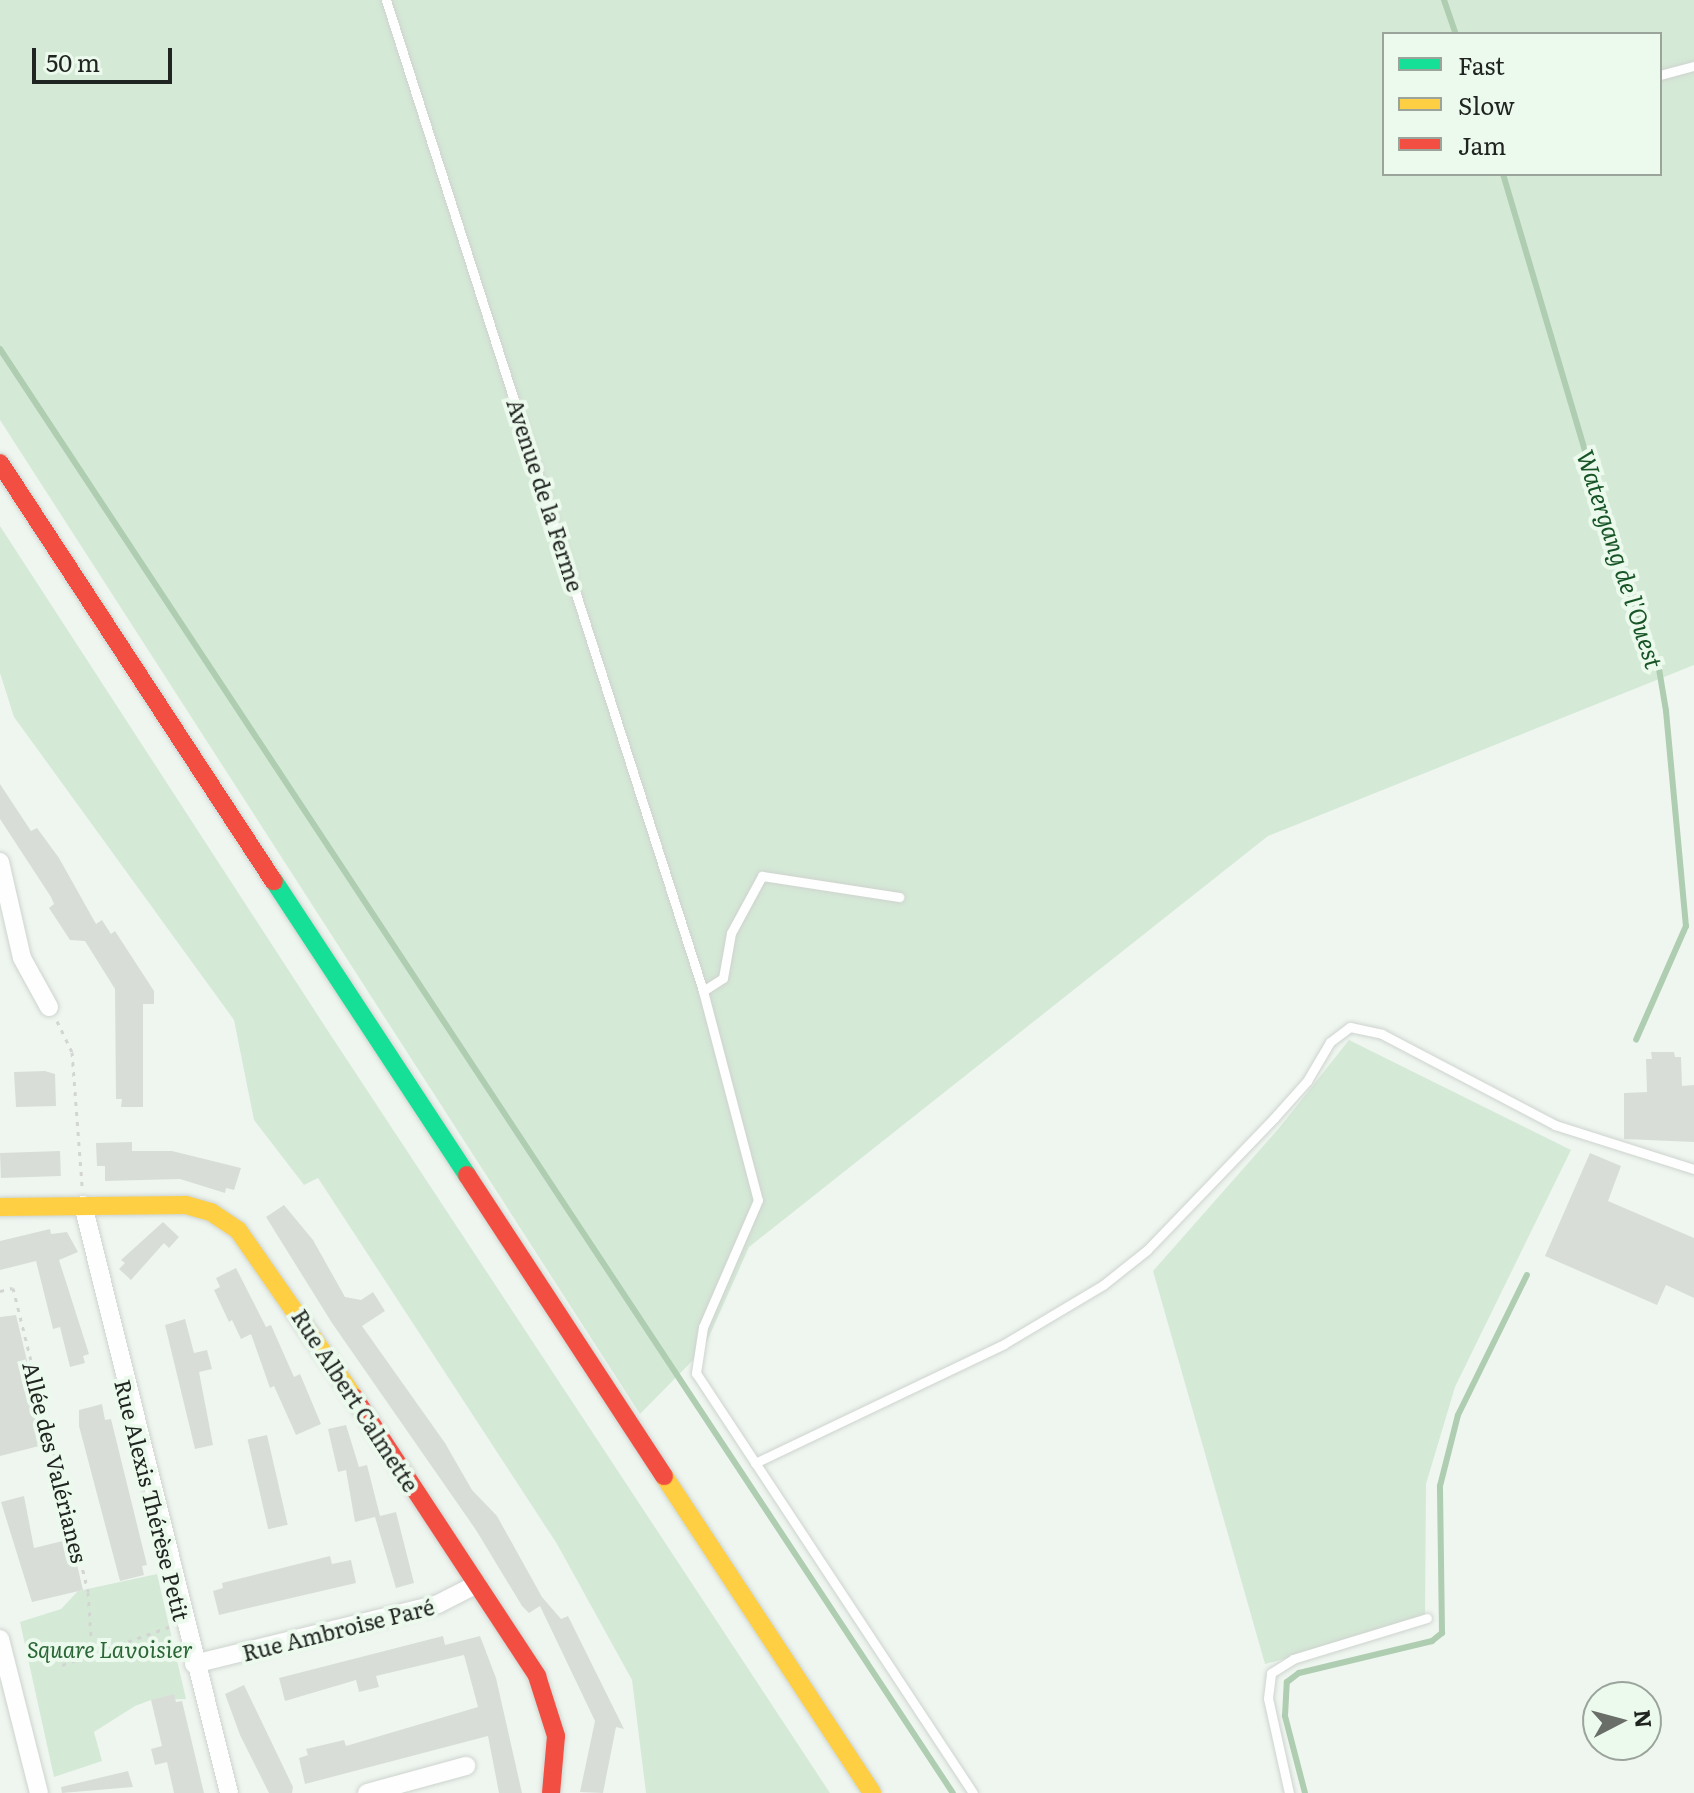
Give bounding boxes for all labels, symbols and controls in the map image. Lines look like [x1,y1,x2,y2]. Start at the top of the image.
scale bar [36,32,176,82]
legend [1382,32,1662,176]
text: 50 m [46,44,100,79]
text: Fast [1458,47,1505,82]
text: Slow [1458,87,1515,122]
text: Jam [1458,127,1506,162]
street label: Avenue de la Ferme [502,395,590,595]
water label: Watergang de l'Ouest [1572,446,1670,672]
street label: Rue Albert Calmette [287,1304,425,1496]
street label: Allée des Valérianes [18,1359,94,1565]
street label: Rue Alexis Thérèse Petit [110,1377,196,1623]
street label: Rue Ambroise Paré [239,1592,437,1666]
park label: Square Lavoisier [27,1636,193,1662]
north arrow [1582,1681,1662,1761]
text: N [1627,1708,1662,1730]

